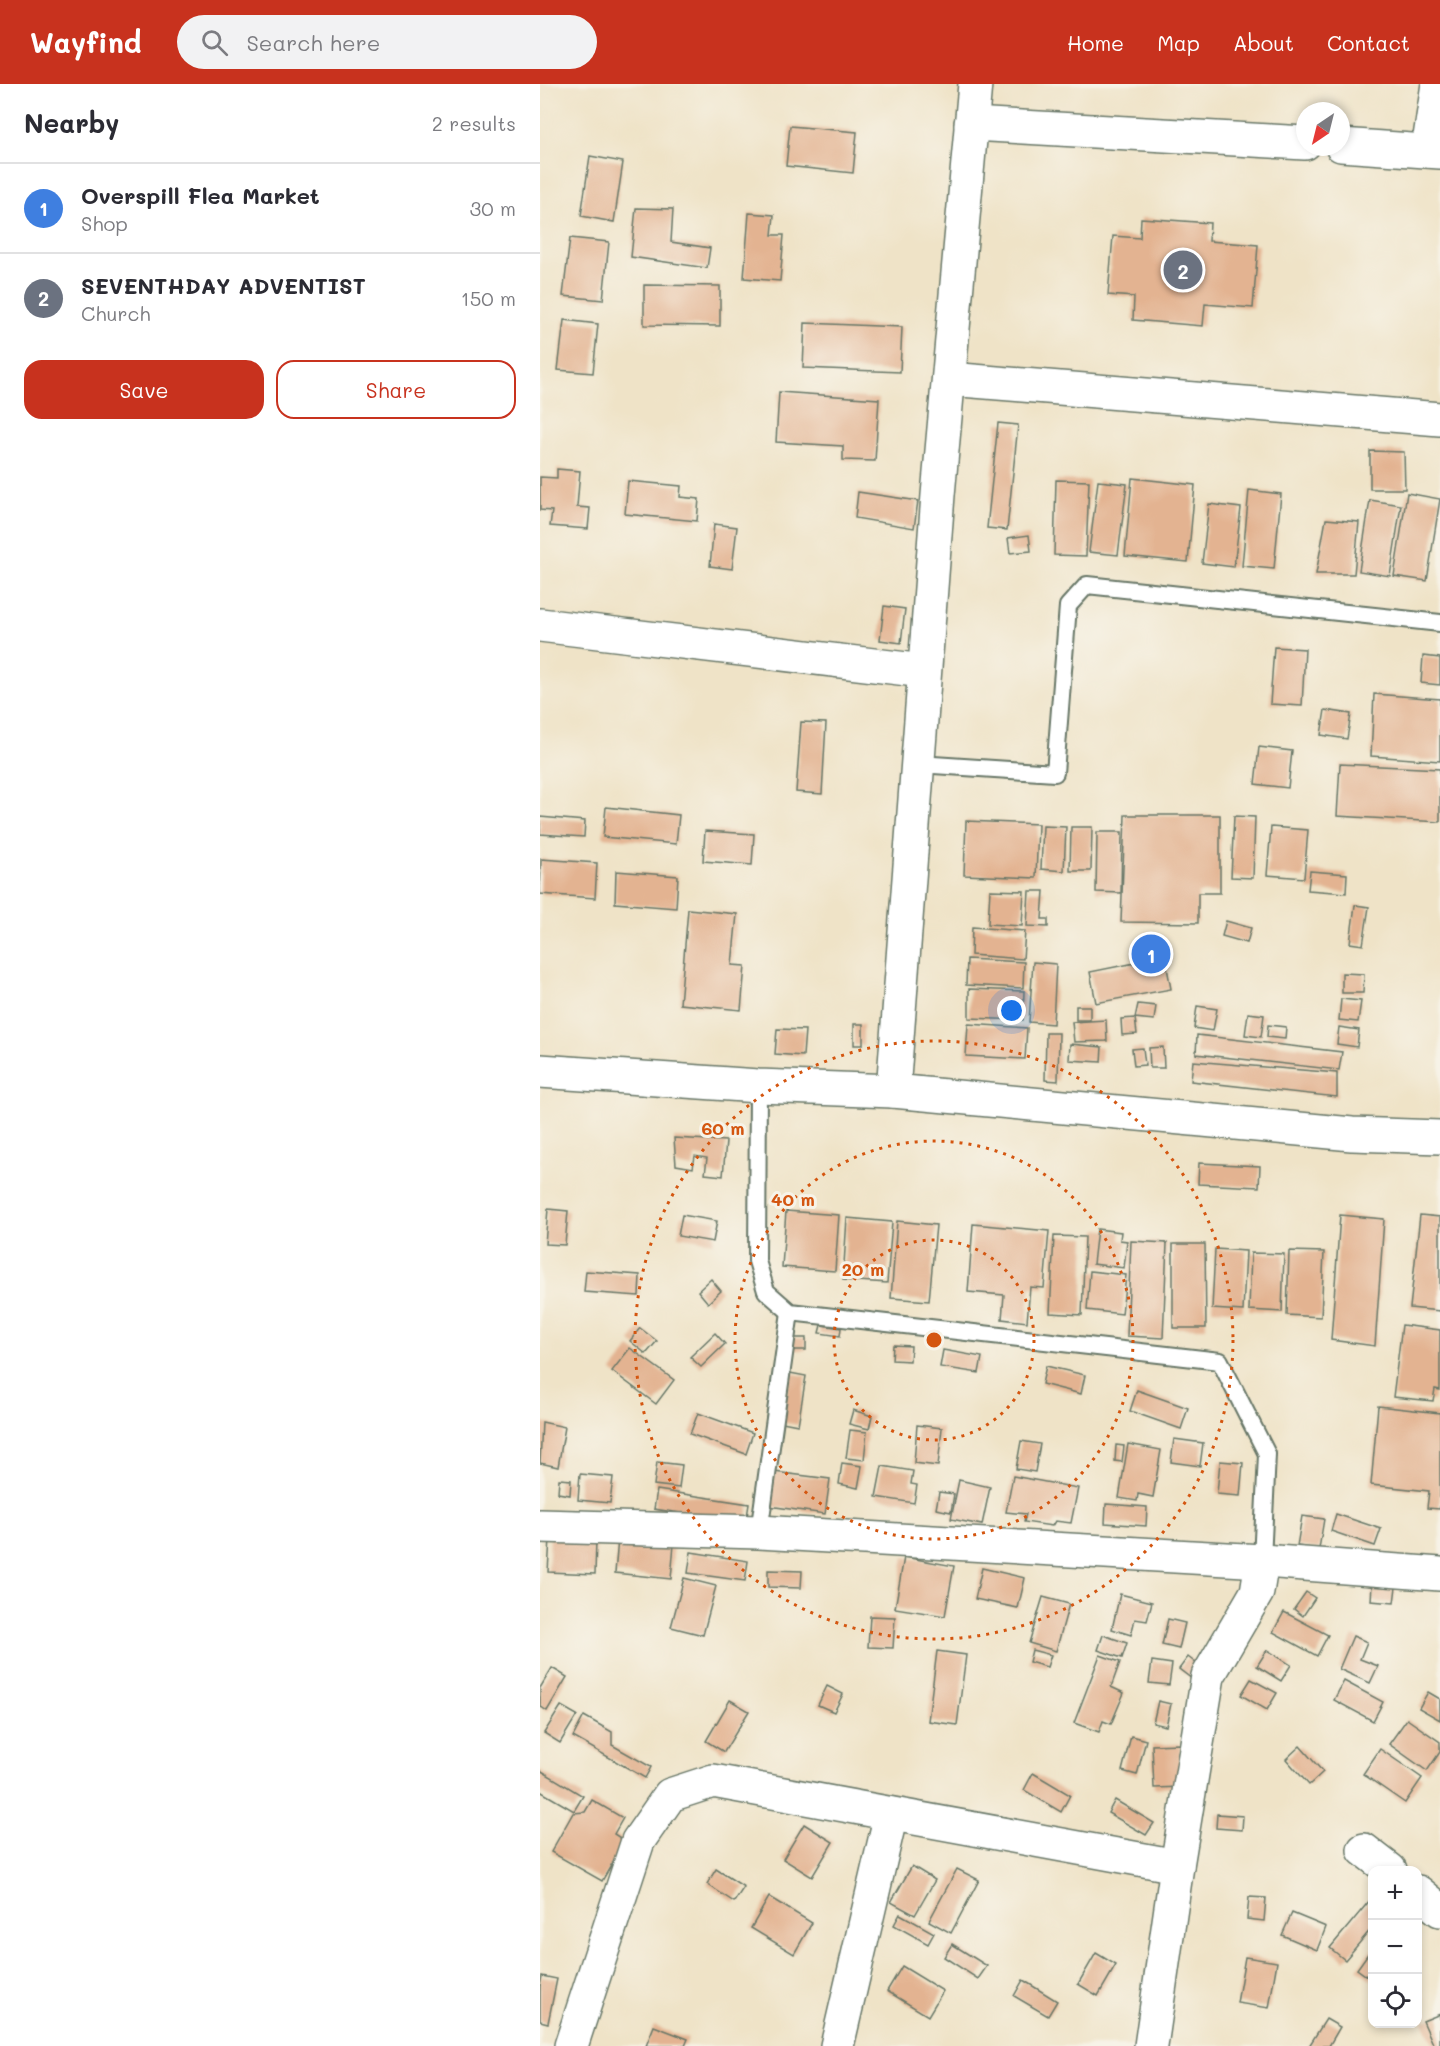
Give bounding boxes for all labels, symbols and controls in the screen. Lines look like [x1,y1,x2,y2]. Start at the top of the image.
search box [177,15,597,69]
text: Wayfind [30,24,141,60]
icon: search [198,26,231,59]
text: Search here [246,28,380,57]
text: Home [1067,29,1124,56]
text: Map [1157,29,1200,56]
text: About [1233,29,1294,56]
text: Contact [1327,29,1410,56]
north arrow [1296,102,1350,156]
text: Nearby [24,106,119,140]
text: 2 results [432,110,516,136]
text: Overspill Flea Market [81,181,320,210]
text: 1 [39,195,48,221]
text: 30 m [470,195,516,221]
text: Shop [81,210,128,236]
pin: 2 [1164,248,1202,292]
text: SEVENTHDAY ADVENTIST [81,271,366,300]
text: 2 [38,285,49,311]
text: 150 m [461,285,516,311]
text: Church [81,300,151,326]
button: Save [24,360,264,419]
button: Share [276,360,516,419]
pin: 1 [1132,932,1170,976]
your location [997,996,1026,1025]
text: 60 m [701,1116,745,1140]
text: 40 m [771,1187,815,1211]
text: 20 m [842,1257,884,1281]
centre of rings [924,1330,944,1350]
map controls [1368,1866,1422,2028]
button: + [1368,1866,1422,1920]
button: − [1368,1920,1422,1974]
button: locate [1368,1974,1422,2028]

